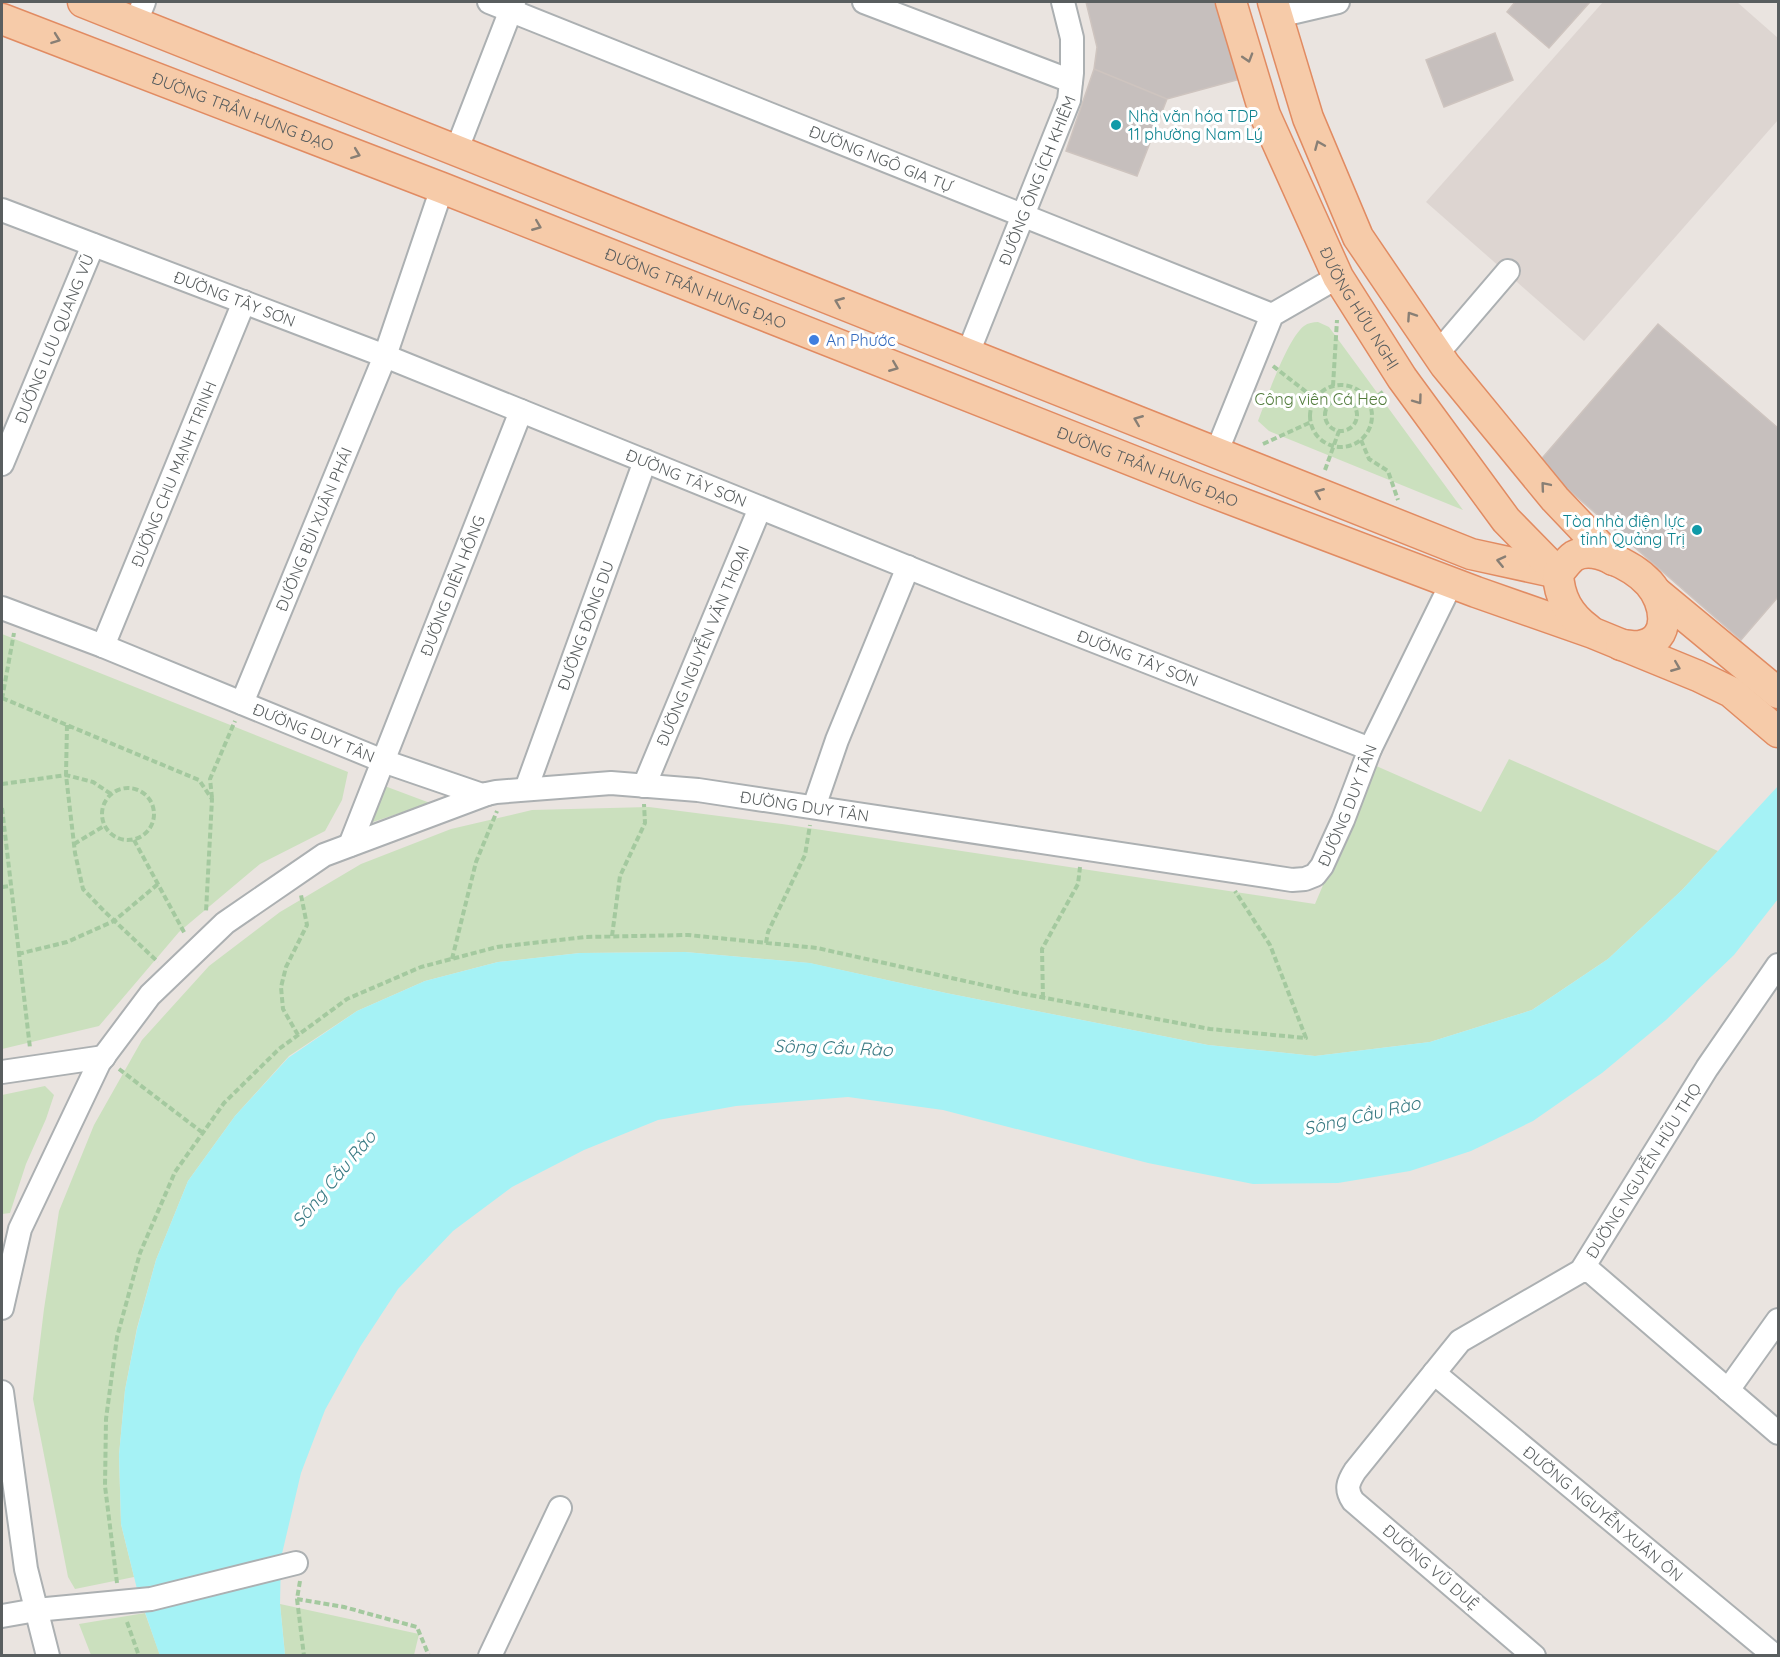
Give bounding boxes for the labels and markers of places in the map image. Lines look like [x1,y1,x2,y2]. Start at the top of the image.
place label: Nhà văn hóa TDP 11 phường Nam Lý [1128,106,1263,144]
marker: Nhà văn hóa TDP 11 phường Nam Lý [1109,118,1123,132]
place label: An Phước [826,330,896,350]
marker: An Phước [807,333,821,347]
place label: Tòa nhà điện lực tỉnh Quảng Trị [1562,511,1685,549]
marker: Tòa nhà điện lực tỉnh Quảng Trị [1690,523,1704,537]

